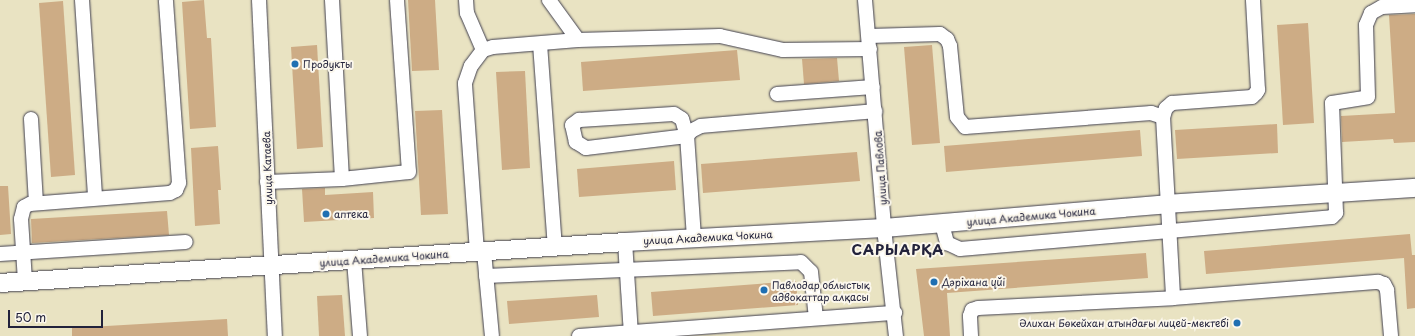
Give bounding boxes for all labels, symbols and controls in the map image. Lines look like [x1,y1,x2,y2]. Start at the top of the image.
place label: Продукты [303,58,352,70]
marker: Продукты [290,59,300,69]
street label: улица Павлова [871,130,889,206]
street label: улица Катаева [260,131,274,205]
street label: улица Академика Чокина [965,204,1097,228]
place label: аптека [334,208,368,220]
marker: аптека [321,209,331,219]
street label: улица Академика Чокина [642,228,774,246]
district label: САРЫАРҚА [852,242,944,258]
street label: улица Академика Чокина [318,247,450,269]
place label: Дәріхана үйі [942,276,1006,288]
marker: Дәріхана үйі [929,277,939,287]
place label: Павлодар облыстық адвокаттар алқасы [772,278,871,302]
marker: Павлодар облыстық адвокаттар алқасы [759,285,769,295]
scale bar [10,302,105,328]
text: 50 m [15,308,46,326]
place label: Әлихан Бөкейхан атындағы лицей-мектебі [1019,317,1229,329]
marker: Әлихан Бөкейхан атындағы лицей-мектебі [1232,318,1242,328]

